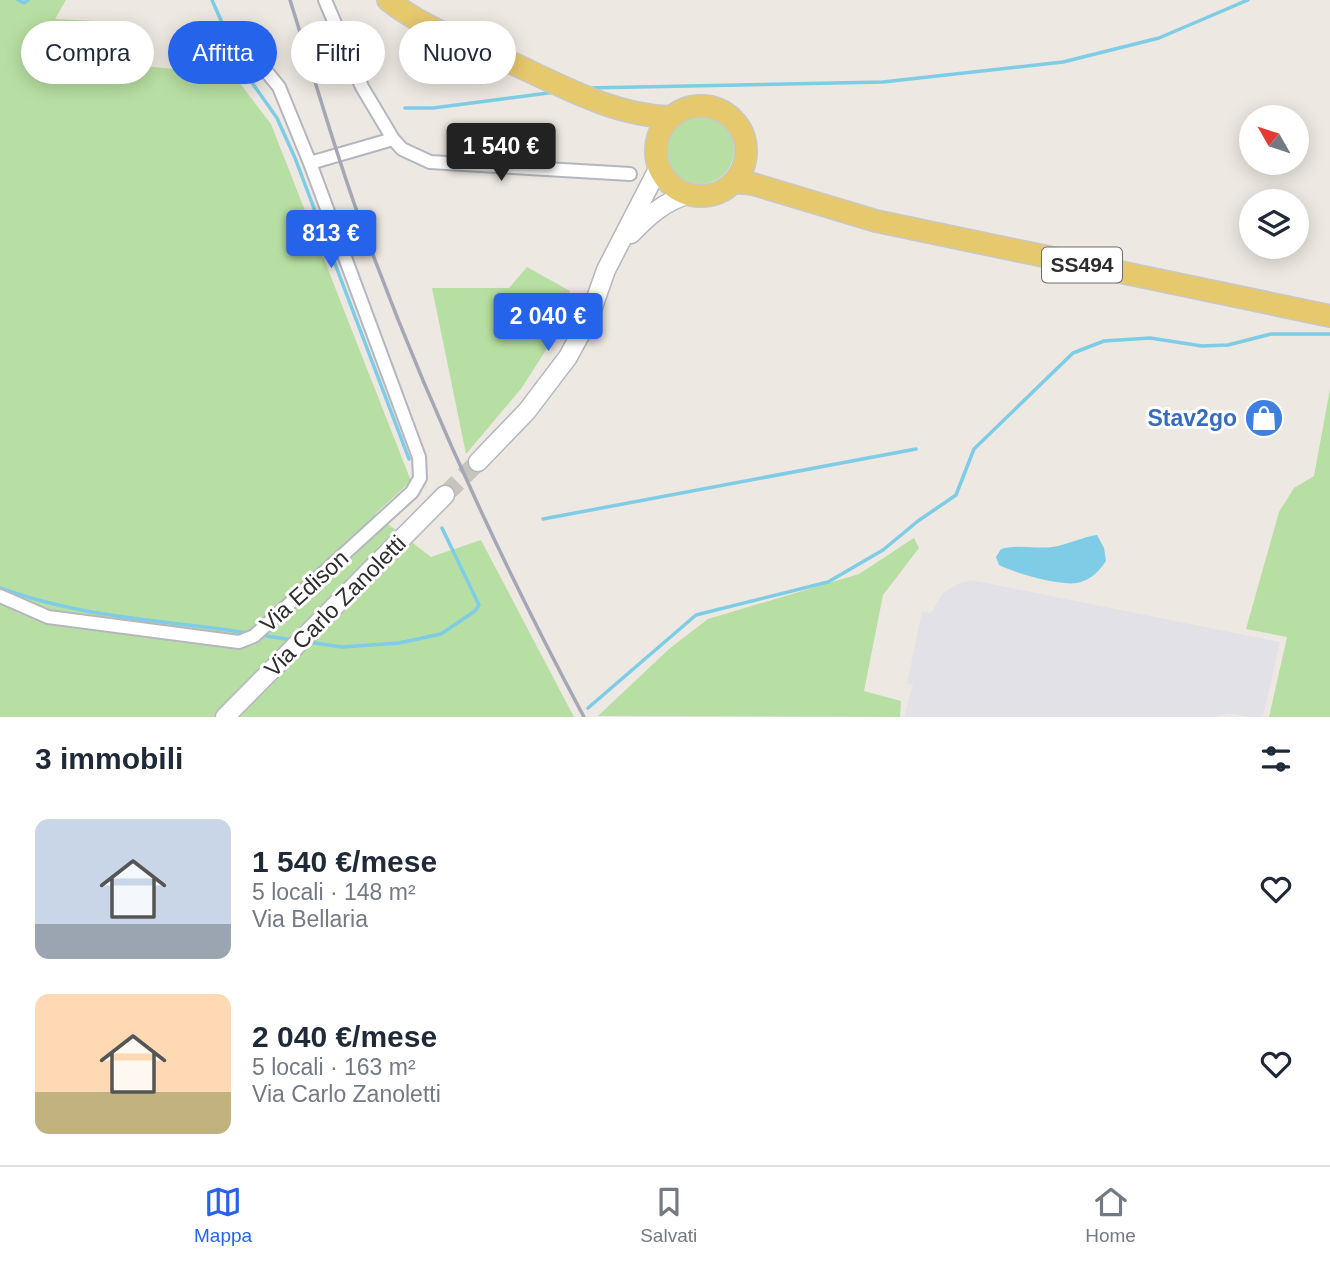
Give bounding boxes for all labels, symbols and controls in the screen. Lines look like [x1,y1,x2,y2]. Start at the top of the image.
chip: Compra [21,21,154,84]
chip: Affitta [168,21,277,84]
chip: Filtri [291,21,385,84]
chip: Nuovo [399,21,516,84]
north arrow [1239,105,1309,175]
map controls [1239,105,1309,259]
pin: 1 540 € [436,124,566,183]
text: 1 540 € [463,133,539,159]
button: layers [1239,189,1309,259]
pin: 813 € [282,210,380,270]
text: 813 € [302,220,360,246]
road number: SS494 [1042,247,1122,282]
pin: 2 040 € [483,294,613,353]
text: 2 040 € [510,303,586,329]
shop icon: Stav2go [1243,397,1285,439]
place label: Stav2go [1148,405,1237,431]
street label: Via Carlo Zanoletti [259,530,411,682]
street label: Via Edison [255,545,353,637]
icon: filters [1257,740,1295,778]
text: 3 immobili [35,742,183,775]
text: 1 540 €/mese [252,845,437,878]
icon: home [91,847,175,931]
icon: heart [1257,870,1295,908]
text: 5 locali · 148 m² [252,879,416,905]
text: Via Bellaria [252,906,368,932]
text: 2 040 €/mese [252,1020,437,1053]
icon: home [91,1022,175,1106]
icon: heart [1257,1045,1295,1083]
text: 5 locali · 163 m² [252,1054,416,1080]
text: Via Carlo Zanoletti [252,1081,441,1107]
tab: Mappa [194,1183,252,1247]
tab: Salvati [640,1183,697,1247]
tab: Home [1085,1183,1136,1247]

